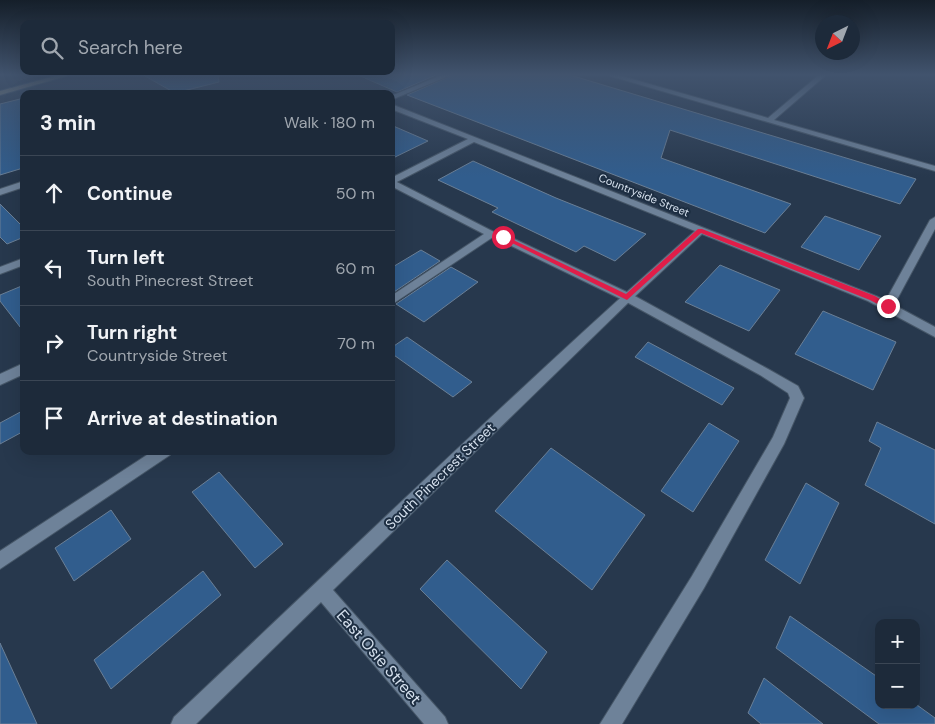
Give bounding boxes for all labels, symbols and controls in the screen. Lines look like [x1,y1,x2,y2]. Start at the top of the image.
north arrow [815,15,860,60]
search box [20,20,395,75]
icon: search [38,34,66,62]
text: Search here [78,35,183,60]
text: 3 min [40,109,96,137]
text: Walk · 180 m [284,112,375,133]
street label: Countryside Street [597,170,691,220]
icon: ahead [40,179,68,207]
text: Continue [87,181,173,206]
text: 50 m [336,183,375,204]
route start [492,226,515,249]
text: Turn left [87,245,165,270]
icon: left [40,254,68,282]
text: 60 m [335,258,375,279]
text: South Pinecrest Street [87,270,253,291]
route end [877,295,900,318]
text: Turn right [87,320,177,345]
icon: right [40,329,68,357]
text: 70 m [337,333,375,354]
text: Countryside Street [87,345,228,366]
icon: arrive [40,404,68,432]
text: Arrive at destination [87,406,278,431]
street label: South Pinecrest Street [381,419,499,533]
street label: East Osie Street [332,605,426,709]
map controls [875,619,920,709]
button: + [875,619,920,664]
button: − [875,664,920,709]

